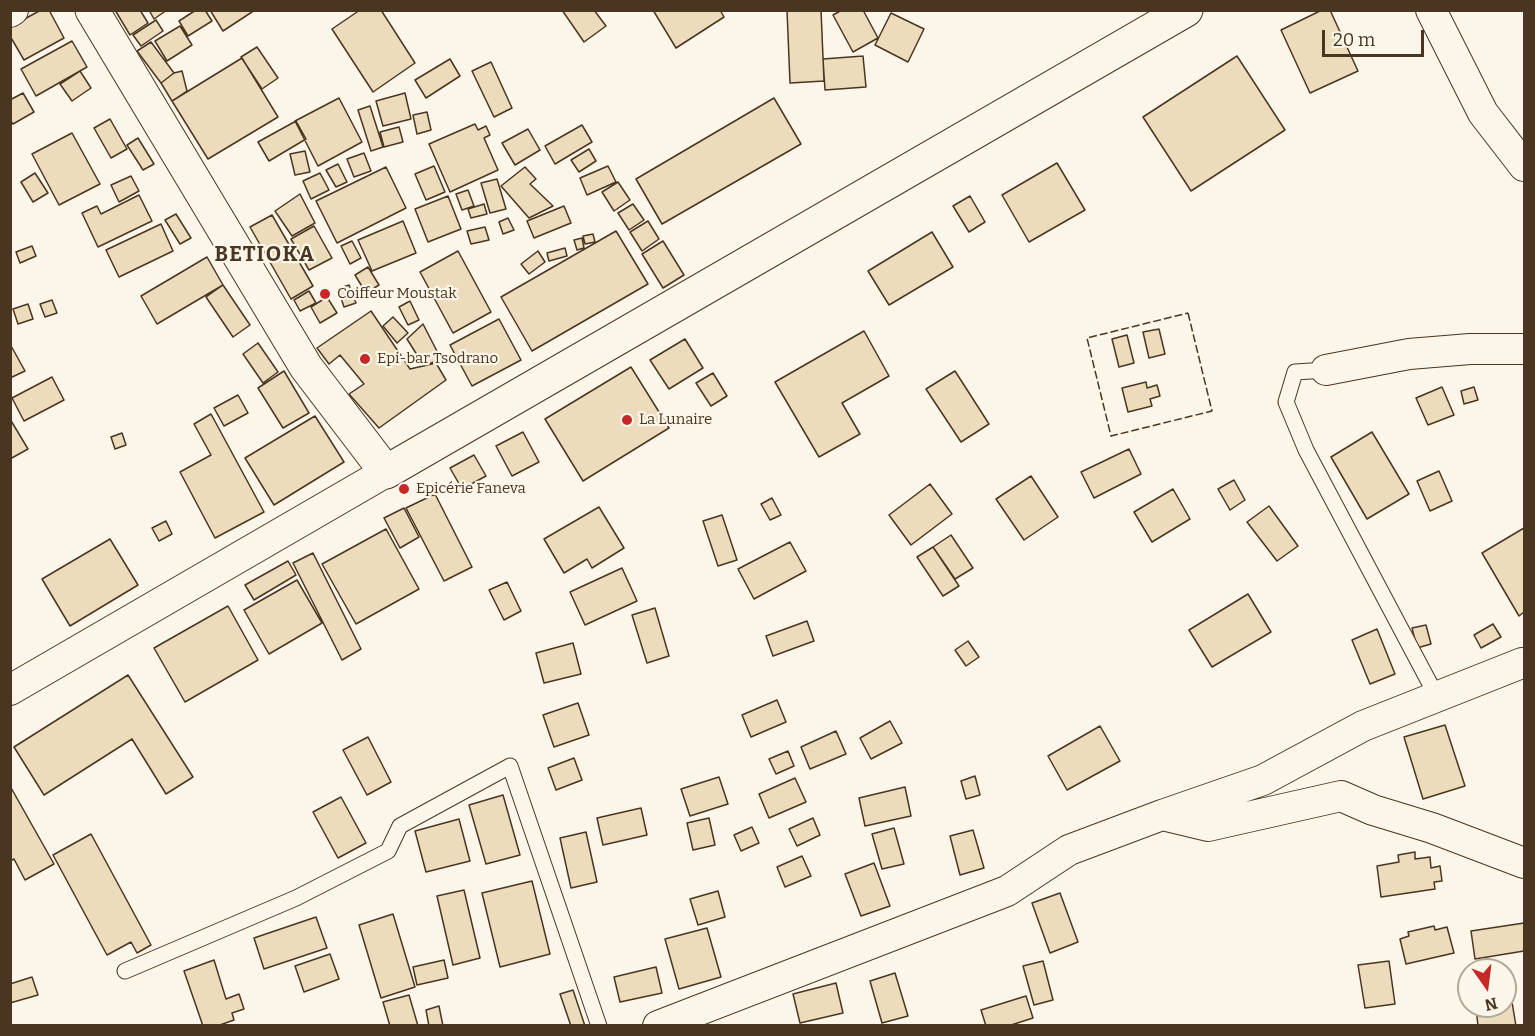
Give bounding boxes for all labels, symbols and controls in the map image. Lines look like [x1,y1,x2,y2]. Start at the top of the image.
scale bar [1325,18,1427,56]
text: 20 m [1333,29,1375,51]
district label: BETIOKA [214,242,316,268]
place label: Coiffeur Moustak [337,285,457,303]
marker: Coiffeur Moustak [318,287,332,301]
place label: Epi-bar Tsodrano [377,350,498,368]
marker: Epi-bar Tsodrano [358,352,372,366]
place label: La Lunaire [639,411,712,429]
marker: La Lunaire [620,413,634,427]
place label: Epicérie Faneva [416,480,526,498]
marker: Epicérie Faneva [397,482,411,496]
north arrow [1457,958,1517,1018]
text: N [1483,993,1499,1015]

